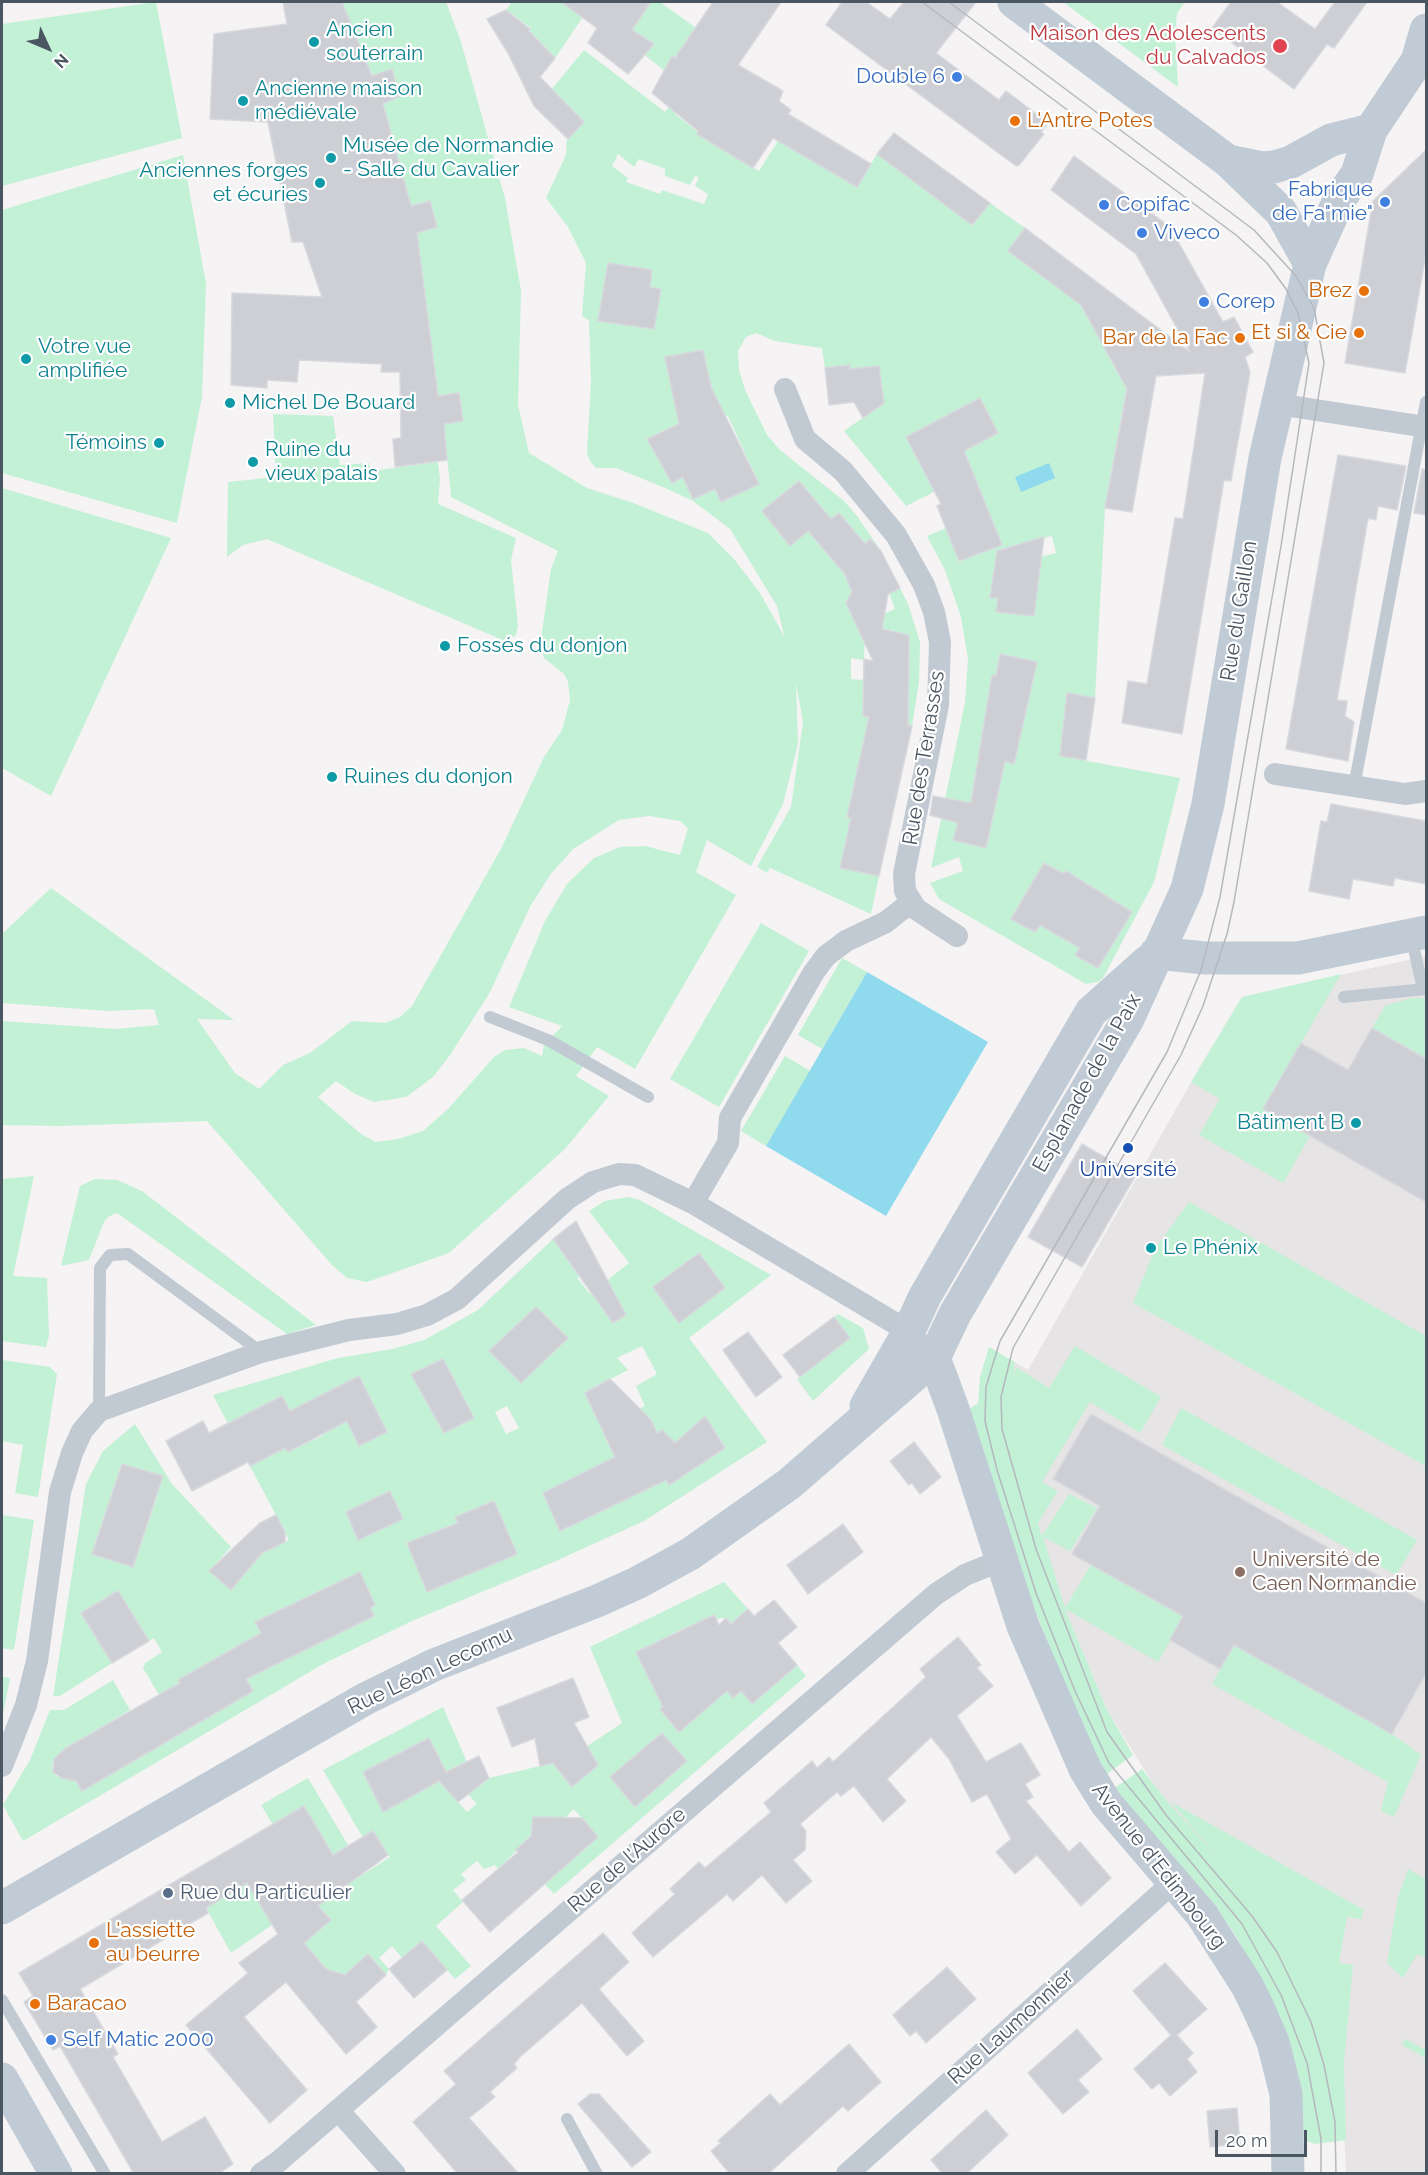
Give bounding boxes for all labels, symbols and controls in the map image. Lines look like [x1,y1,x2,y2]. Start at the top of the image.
place label: Ancien souterrain [326,17,423,67]
north arrow [18,18,78,78]
place label: Maison des Adolescents du Calvados [1030,21,1266,71]
marker: Ancien souterrain [307,35,321,49]
marker: Maison des Adolescents du Calvados [1271,37,1289,55]
text: N [50,50,72,72]
place label: Double 6 [856,64,945,90]
marker: Double 6 [950,70,964,84]
place label: Ancienne maison médiévale [255,76,422,126]
marker: Ancienne maison médiévale [236,94,250,108]
place label: L'Antre Potes [1027,108,1153,134]
marker: L'Antre Potes [1008,114,1022,128]
place label: Musée de Normandie - Salle du Cavalier [343,133,554,183]
marker: Musée de Normandie - Salle du Cavalier [324,151,338,165]
place label: Anciennes forges et écuries [139,158,308,208]
marker: Anciennes forges et écuries [313,176,327,190]
place label: Fabrique de Fa"mie" [1272,177,1373,227]
place label: Copifac [1116,192,1190,218]
marker: Fabrique de Fa"mie" [1378,195,1392,209]
marker: Copifac [1097,198,1111,212]
place label: Viveco [1154,220,1220,246]
marker: Viveco [1135,226,1149,240]
place label: Brez [1308,278,1352,304]
marker: Brez [1357,284,1371,298]
place label: Corep [1216,289,1275,315]
marker: Corep [1197,295,1211,309]
place label: Et si & Cie [1251,320,1347,346]
place label: Bar de la Fac [1103,325,1228,351]
marker: Et si & Cie [1352,326,1366,340]
marker: Bar de la Fac [1233,331,1247,345]
place label: Votre vue amplifiée [38,334,131,384]
marker: Votre vue amplifiée [19,352,33,366]
place label: Michel De Bouard [242,390,415,416]
marker: Michel De Bouard [223,396,237,410]
place label: Témoins [65,430,147,456]
marker: Témoins [152,436,166,450]
place label: Ruine du vieux palais [265,437,378,487]
marker: Ruine du vieux palais [246,455,260,469]
street label: Rue du Gaillon [1215,539,1263,683]
place label: Fossés du donjon [457,633,627,659]
marker: Fossés du donjon [438,639,452,653]
street label: Rue des Terrasses [898,669,950,847]
place label: Ruines du donjon [344,764,513,790]
marker: Ruines du donjon [325,770,339,784]
street label: Esplanade de la Paix [1027,989,1147,1177]
place label: Bâtiment B [1237,1110,1344,1136]
marker: Bâtiment B [1349,1116,1363,1130]
marker: Université [1121,1141,1135,1155]
place label: Université [1080,1157,1176,1183]
place label: Le Phénix [1163,1235,1258,1261]
marker: Le Phénix [1144,1241,1158,1255]
place label: Université de Caen Normandie [1252,1547,1417,1597]
marker: Université de Caen Normandie [1233,1565,1247,1579]
street label: Rue Léon Lecornu [344,1622,516,1720]
street label: Avenue d'Edimbourg [1086,1778,1232,1954]
street label: Rue de l'Aurore [563,1802,691,1918]
place label: Rue du Particulier [180,1880,352,1906]
marker: Rue du Particulier [161,1886,175,1900]
place label: L'assiette au beurre [106,1918,200,1968]
marker: L'assiette au beurre [87,1936,101,1950]
street label: Rue Laumonnier [943,1964,1079,2090]
place label: Baracao [47,1991,127,2017]
marker: Baracao [28,1997,42,2011]
place label: Self Matic 2000 [63,2027,214,2053]
marker: Self Matic 2000 [44,2033,58,2047]
scale bar [1218,2118,1310,2156]
text: 20 m [1226,2130,1268,2151]

